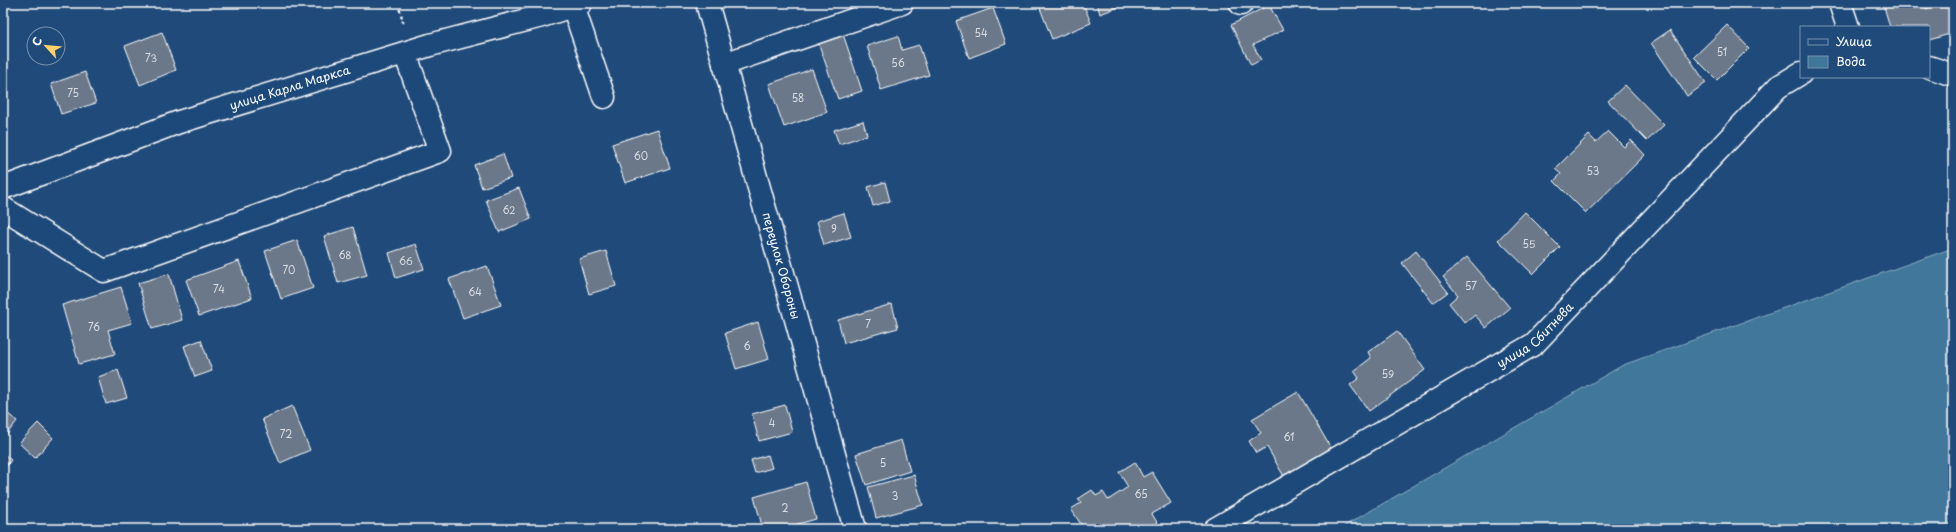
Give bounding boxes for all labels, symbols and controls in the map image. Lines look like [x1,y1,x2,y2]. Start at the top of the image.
house number: 54 [974,25,988,40]
north arrow [26,26,66,66]
legend [1800,26,1930,78]
text: Улица [1836,32,1872,50]
text: С [27,34,46,49]
house number: 51 [1717,44,1727,59]
house number: 73 [145,50,157,65]
text: Вода [1836,52,1866,70]
house number: 56 [891,55,905,70]
street label: улица Карла Маркса [227,60,353,114]
house number: 75 [67,85,79,100]
house number: 58 [792,90,804,105]
house number: 60 [634,148,648,163]
house number: 53 [1587,163,1599,178]
house number: 62 [502,202,516,217]
street label: переулок Обороны [758,210,806,321]
house number: 9 [831,221,837,236]
house number: 55 [1523,236,1536,251]
house number: 68 [338,247,352,262]
house number: 66 [399,253,413,268]
house number: 70 [283,262,295,277]
house number: 57 [1465,278,1477,293]
house number: 74 [213,281,225,296]
house number: 64 [468,284,482,299]
street label: улица Сбитнева [1493,297,1577,372]
house number: 7 [865,316,871,331]
house number: 76 [88,319,100,334]
house number: 6 [743,338,751,353]
house number: 59 [1382,366,1394,381]
house number: 4 [769,415,776,430]
house number: 72 [280,426,292,441]
house number: 61 [1283,429,1295,444]
house number: 5 [880,455,886,470]
house number: 65 [1134,486,1148,501]
house number: 3 [892,488,898,503]
house number: 2 [781,500,789,515]

